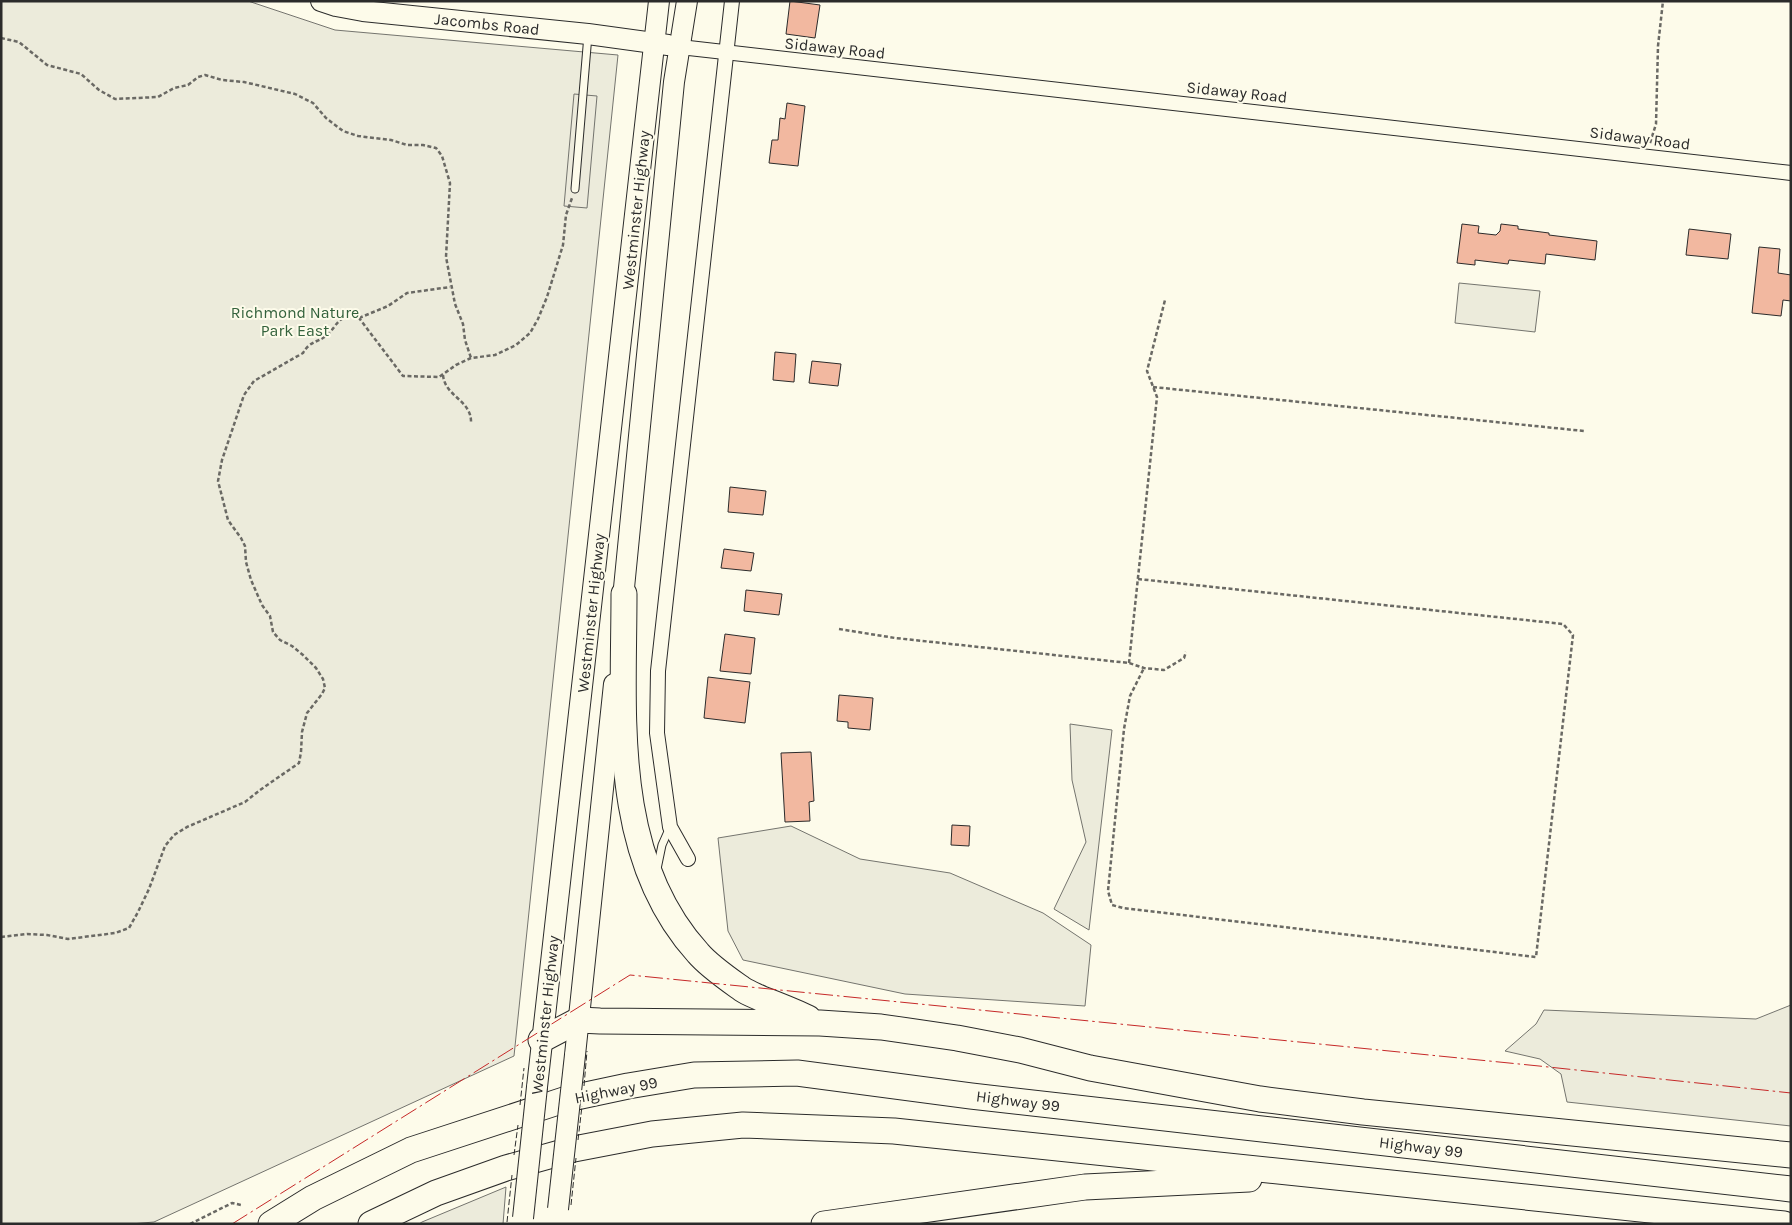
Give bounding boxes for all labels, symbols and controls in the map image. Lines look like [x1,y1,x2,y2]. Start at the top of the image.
street label: Jacombs Road [433,9,541,39]
street label: Sidaway Road [784,33,886,63]
street label: Sidaway Road [1186,77,1288,107]
street label: Sidaway Road [1589,122,1691,154]
street label: Westminster Highway [618,129,654,291]
park label: Richmond Nature Park East [231,303,359,340]
street label: Westminster Highway [573,532,609,694]
street label: Westminster Highway [527,934,563,1096]
street label: Highway 99 [573,1073,659,1107]
street label: Highway 99 [975,1086,1061,1116]
street label: Highway 99 [1378,1132,1464,1162]

